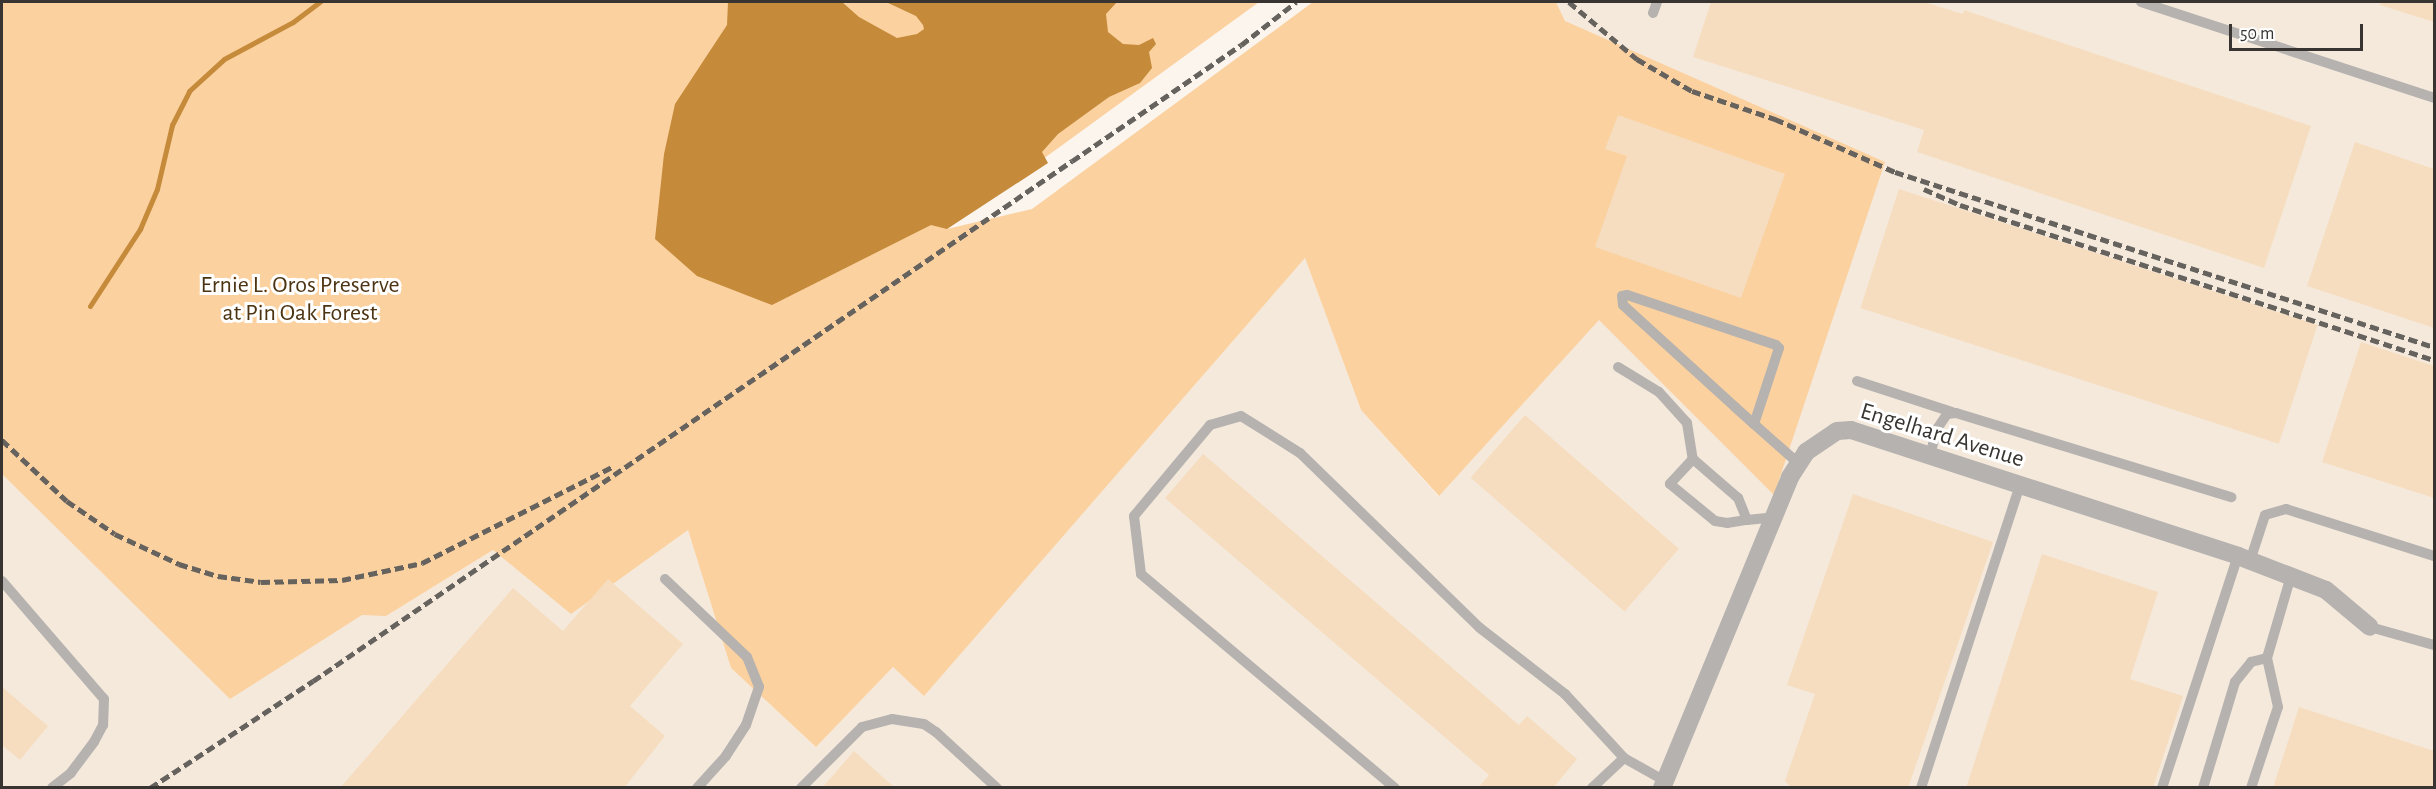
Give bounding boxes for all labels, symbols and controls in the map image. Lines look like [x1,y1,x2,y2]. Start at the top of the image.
scale bar [2232,12,2366,50]
text: 50 m [2240,25,2274,43]
park label: Ernie L. Oros Preserve at Pin Oak Forest [200,272,400,328]
street label: Engelhard Avenue [1857,397,2027,475]

